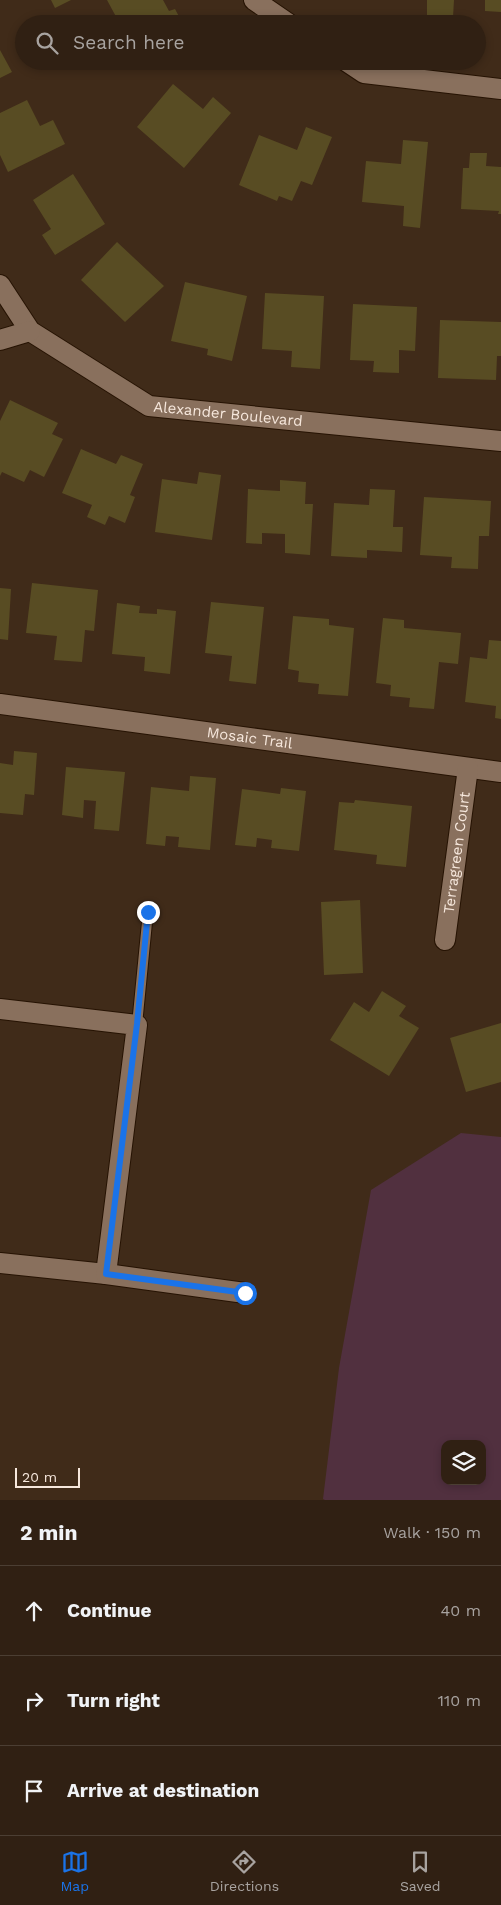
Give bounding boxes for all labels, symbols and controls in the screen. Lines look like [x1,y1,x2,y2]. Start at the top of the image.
search box [15,15,486,70]
icon: search [33,29,61,57]
text: Search here [73,31,184,54]
street label: Alexander Boulevard [152,397,304,430]
street label: Mosaic Trail [206,723,294,753]
street label: Terragreen Court [440,790,474,915]
route end [137,901,160,924]
route start [234,1282,257,1305]
map controls [441,1440,486,1485]
button: layers [441,1440,486,1485]
scale bar [15,1465,80,1488]
text: 20 m [22,1469,57,1485]
text: 2 min [20,1520,77,1545]
text: Walk · 150 m [383,1523,481,1542]
icon: ahead [20,1597,48,1625]
text: Continue [67,1599,151,1622]
text: 40 m [441,1601,481,1620]
icon: right [20,1687,48,1715]
text: Turn right [67,1689,160,1712]
text: 110 m [438,1691,481,1710]
icon: arrive [20,1777,48,1805]
text: Arrive at destination [67,1779,259,1802]
tab: Map [60,1848,89,1894]
tab: Directions [210,1848,279,1894]
tab: Saved [400,1848,441,1894]

